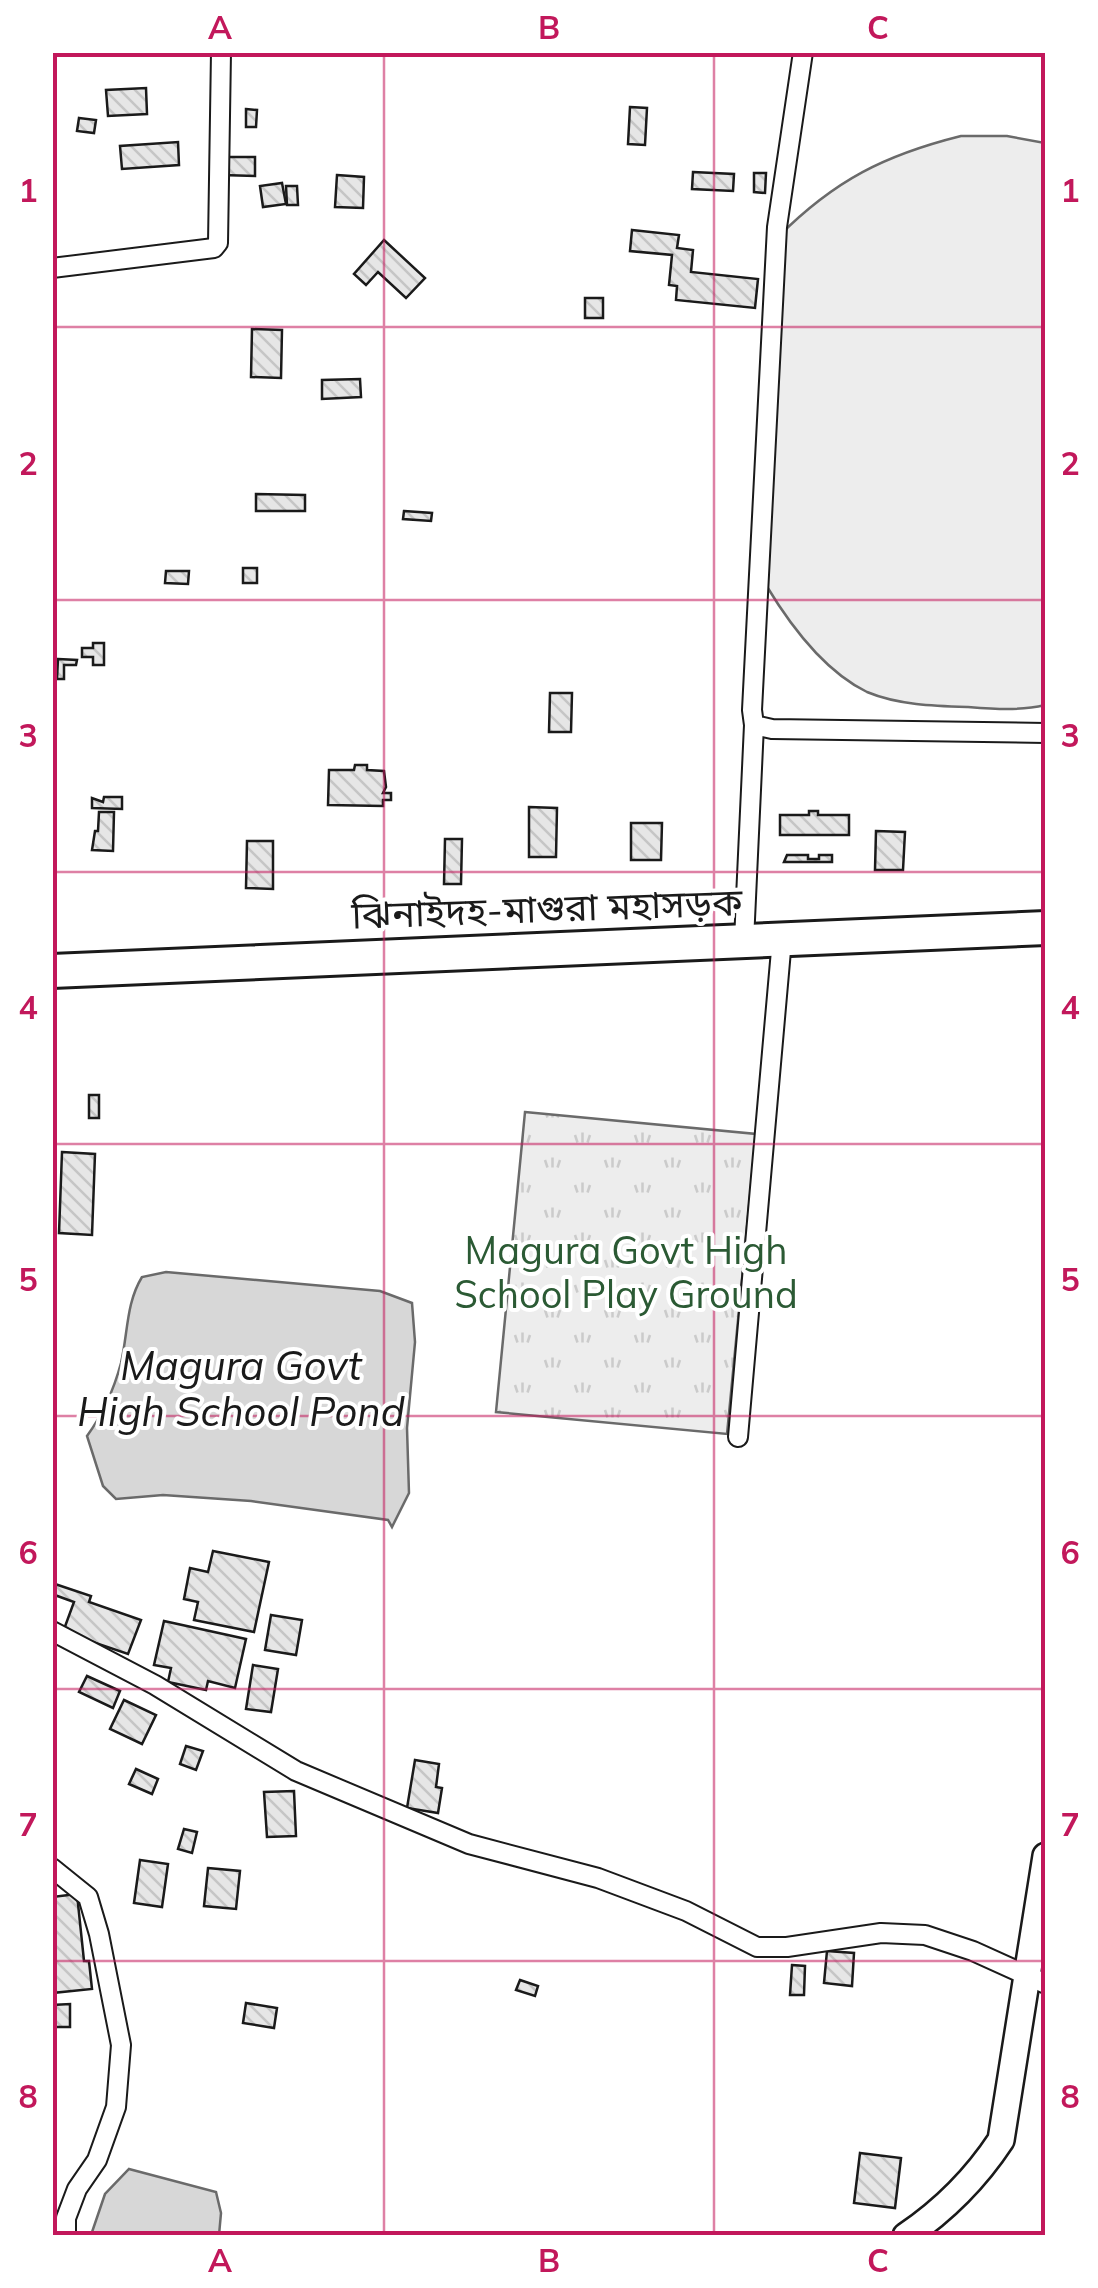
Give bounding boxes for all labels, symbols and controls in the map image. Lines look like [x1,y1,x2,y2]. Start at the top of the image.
text: A [208,7,232,47]
text: B [538,7,560,47]
text: C [867,7,889,47]
text: 1 [18,170,38,210]
text: 1 [1060,170,1080,210]
text: 2 [18,443,38,483]
text: 2 [1060,443,1080,483]
text: 3 [18,715,38,755]
text: 3 [1060,715,1080,755]
street label: ঝিনাইদহ-মাগুরা মহাসড়ক [350,877,745,939]
text: 4 [18,987,38,1027]
text: 4 [1060,987,1080,1027]
park label: Magura Govt High School Play Ground [454,1226,798,1318]
text: 5 [18,1259,38,1299]
text: 5 [1060,1259,1080,1299]
water label: Magura Govt High School Pond [77,1340,405,1436]
text: 6 [18,1532,38,1572]
text: 6 [1060,1532,1080,1572]
text: 7 [18,1804,38,1844]
text: 7 [1060,1804,1080,1844]
text: 8 [18,2076,38,2116]
text: 8 [1060,2076,1080,2116]
text: A [208,2240,232,2280]
text: B [538,2240,560,2280]
text: C [867,2240,889,2280]

